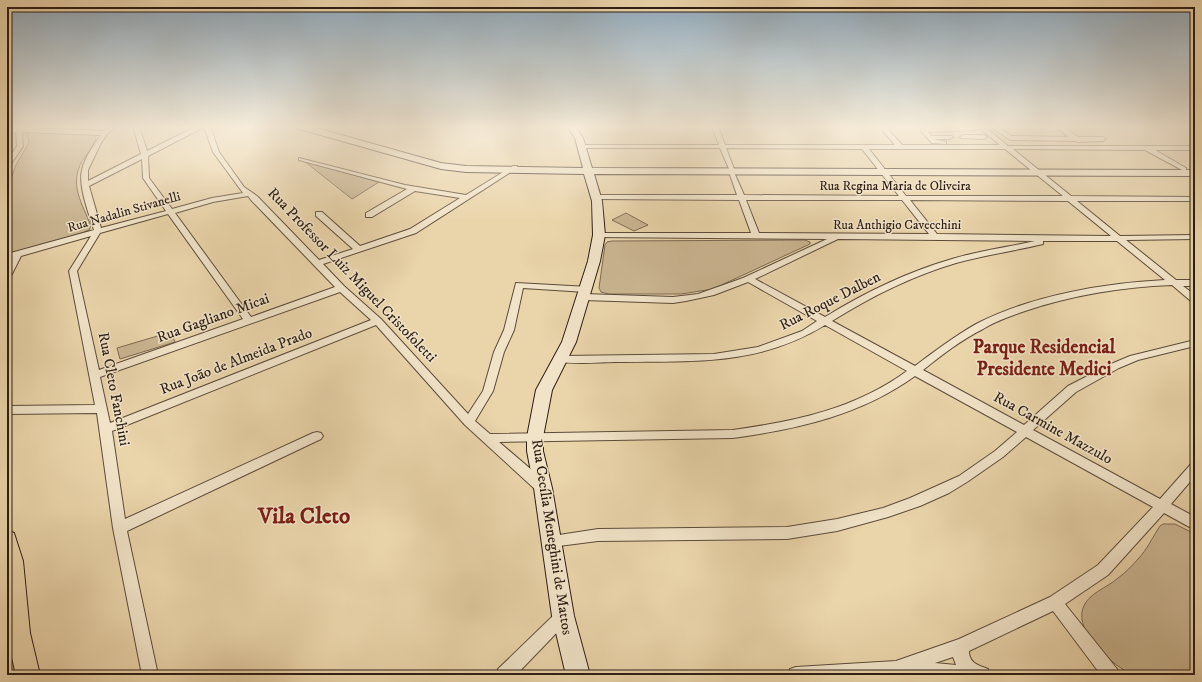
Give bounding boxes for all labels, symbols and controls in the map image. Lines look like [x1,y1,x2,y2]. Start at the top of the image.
street label: Rua Regina Maria de Oliveira [819,178,971,194]
street label: Rua Professor Luiz Miguel Cristofoletti [263,184,441,366]
street label: Rua Nadalin Stivanelli [66,188,182,236]
street label: Rua Anthigio Cavecchini [833,217,961,233]
street label: Rua Roque Dalben [776,267,884,335]
street label: Rua Gagliano Micai [154,289,272,347]
street label: Rua João de Almeida Prado [157,323,315,399]
street label: Rua Cleto Fanchini [94,330,134,448]
district label: Parque Residencial Presidente Medici [973,336,1115,381]
street label: Rua Carmine Mazzulo [990,387,1116,469]
street label: Rua Cecília Meneghini de Mattos [527,438,577,636]
district label: Vila Cleto [257,502,350,531]

